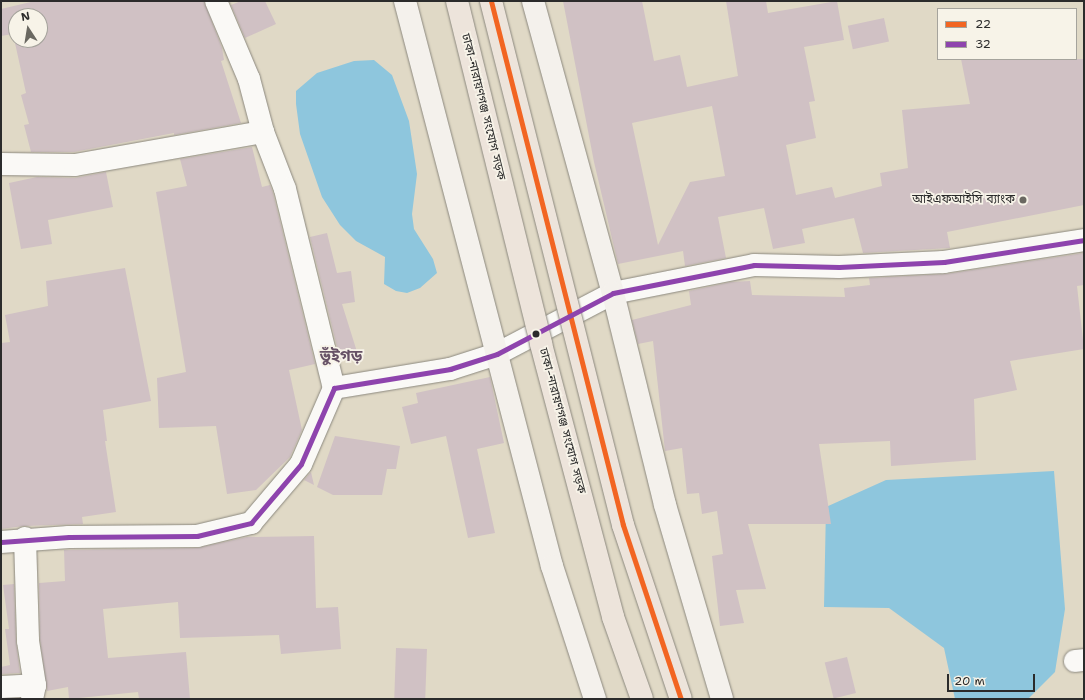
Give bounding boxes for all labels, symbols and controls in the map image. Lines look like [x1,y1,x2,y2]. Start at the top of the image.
north arrow [8,8,48,48]
legend [937,8,1077,60]
text: N [20,9,31,25]
text: 22 [975,16,991,32]
street label: ঢাকা-নারায়ণগঞ্জ সংযোগ সড়ক [458,32,508,182]
text: 32 [975,36,991,52]
place label: আইএফআইসি ব্যাংক [912,193,1015,207]
marker: আইএফআইসি ব্যাংক [1018,195,1028,205]
unlabelled marker [531,329,541,339]
district label: ভুঁইগড় [320,346,362,366]
street label: ঢাকা-নারায়ণগঞ্জ সংযোগ সড়ক [536,346,588,496]
scale bar [949,666,1037,692]
text: 20 m [954,673,985,689]

